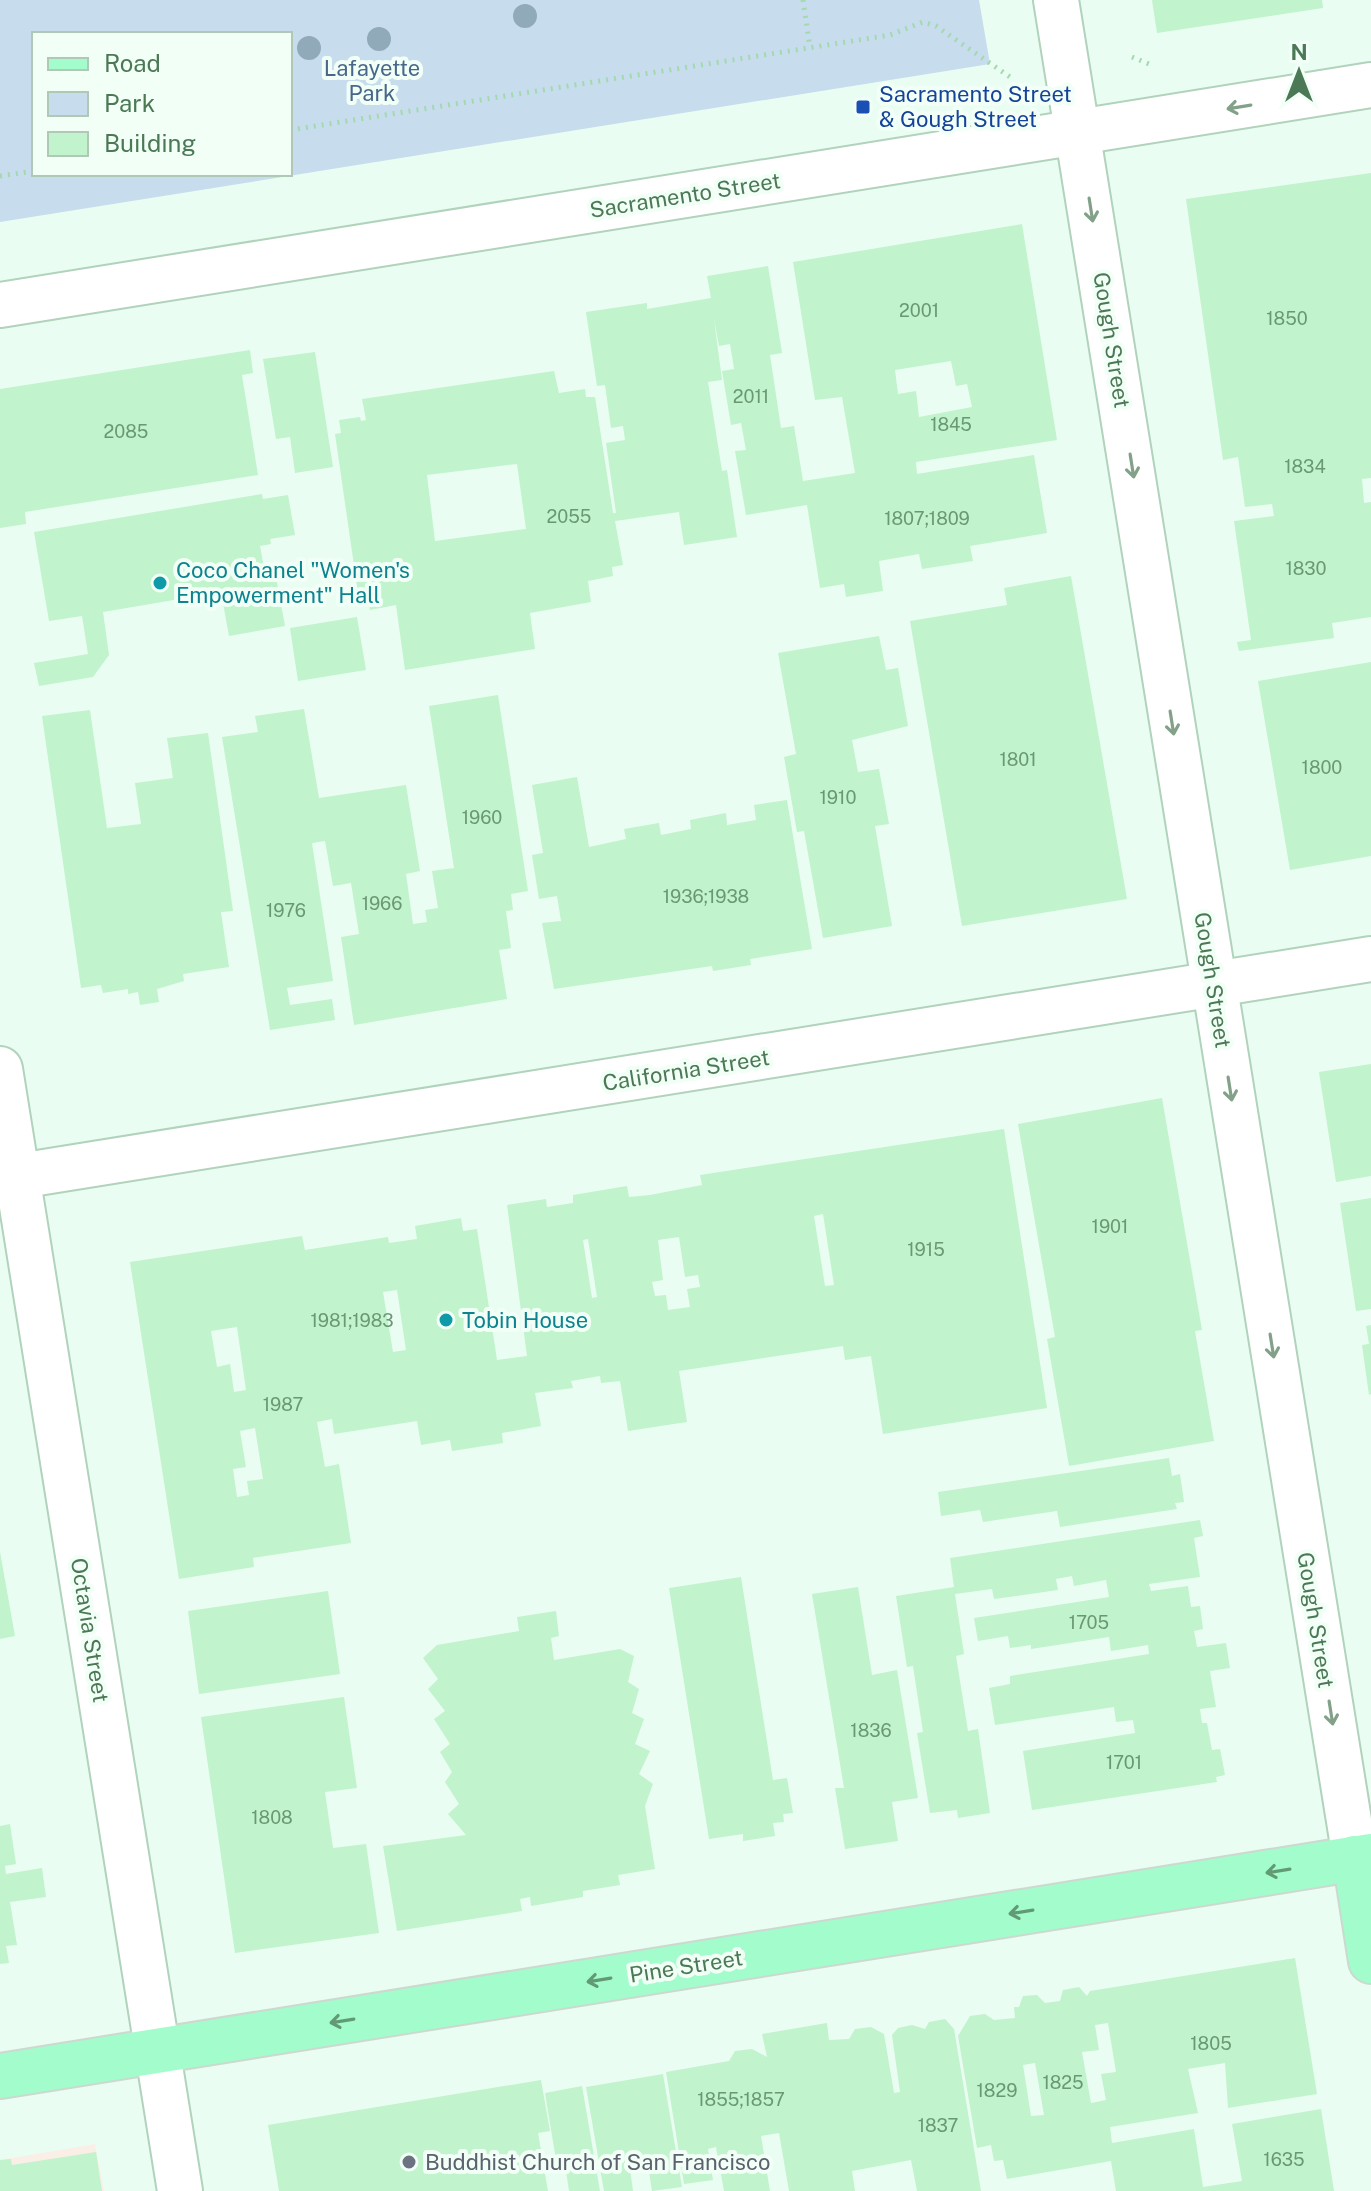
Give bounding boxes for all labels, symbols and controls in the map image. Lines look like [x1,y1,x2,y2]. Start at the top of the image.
legend [32,32,292,176]
north arrow [1259,32,1339,112]
text: N [1290,39,1308,65]
text: Road [104,49,161,77]
park label: Lafayette Park [324,55,420,106]
place label: Sacramento Street & Gough Street [879,81,1072,132]
text: Park [104,89,155,117]
marker: Sacramento Street & Gough Street [854,98,872,116]
one-way arrow [1227,100,1252,115]
text: Building [104,129,196,157]
street label: Sacramento Street [588,167,782,223]
one-way arrow [1084,196,1099,222]
street label: Gough Street [1088,270,1136,410]
house number: 2001 [899,300,939,321]
house number: 1850 [1266,308,1308,329]
house number: 2011 [733,386,769,407]
house number: 1845 [930,414,972,435]
house number: 2085 [104,421,148,442]
one-way arrow [1125,453,1140,479]
house number: 1834 [1284,456,1326,477]
house number: 2055 [547,506,591,527]
house number: 1807;1809 [884,508,970,529]
place label: Coco Chanel "Women's Empowerment" Hall [176,557,410,608]
house number: 1830 [1285,558,1327,579]
marker: Coco Chanel "Women's Empowerment" Hall [151,574,169,592]
one-way arrow [1165,710,1180,735]
house number: 1801 [999,749,1037,770]
house number: 1800 [1302,757,1342,778]
house number: 1910 [820,787,856,808]
house number: 1960 [462,807,502,828]
house number: 1936;1938 [663,886,749,907]
house number: 1966 [362,893,402,914]
house number: 1976 [266,900,306,921]
street label: Gough Street [1189,910,1237,1050]
street label: California Street [601,1044,771,1096]
one-way arrow [1224,1076,1239,1102]
house number: 1901 [1092,1216,1128,1237]
house number: 1915 [907,1239,945,1260]
place label: Tobin House [462,1307,588,1333]
house number: 1981;1983 [310,1310,394,1331]
marker: Tobin House [437,1311,455,1329]
one-way arrow [1265,1333,1280,1358]
house number: 1987 [263,1394,303,1415]
street label: Gough Street [1292,1550,1340,1690]
street label: Octavia Street [66,1556,114,1704]
house number: 1705 [1069,1612,1109,1633]
one-way arrow [1325,1700,1340,1725]
house number: 1836 [850,1720,892,1741]
house number: 1701 [1106,1752,1142,1773]
house number: 1808 [251,1807,293,1828]
one-way arrow [1266,1864,1291,1879]
one-way arrow [1009,1905,1034,1920]
street label: Pine Street [628,1944,744,1988]
one-way arrow [587,1973,612,1988]
one-way arrow [330,2015,355,2030]
house number: 1805 [1190,2033,1232,2054]
house number: 1825 [1042,2072,1084,2093]
house number: 1829 [977,2080,1017,2101]
house number: 1855;1857 [697,2089,785,2110]
house number: 1837 [918,2115,958,2136]
place label: Buddhist Church of San Francisco [425,2149,770,2175]
house number: 1635 [1263,2149,1305,2170]
marker: Buddhist Church of San Francisco [400,2153,418,2171]

